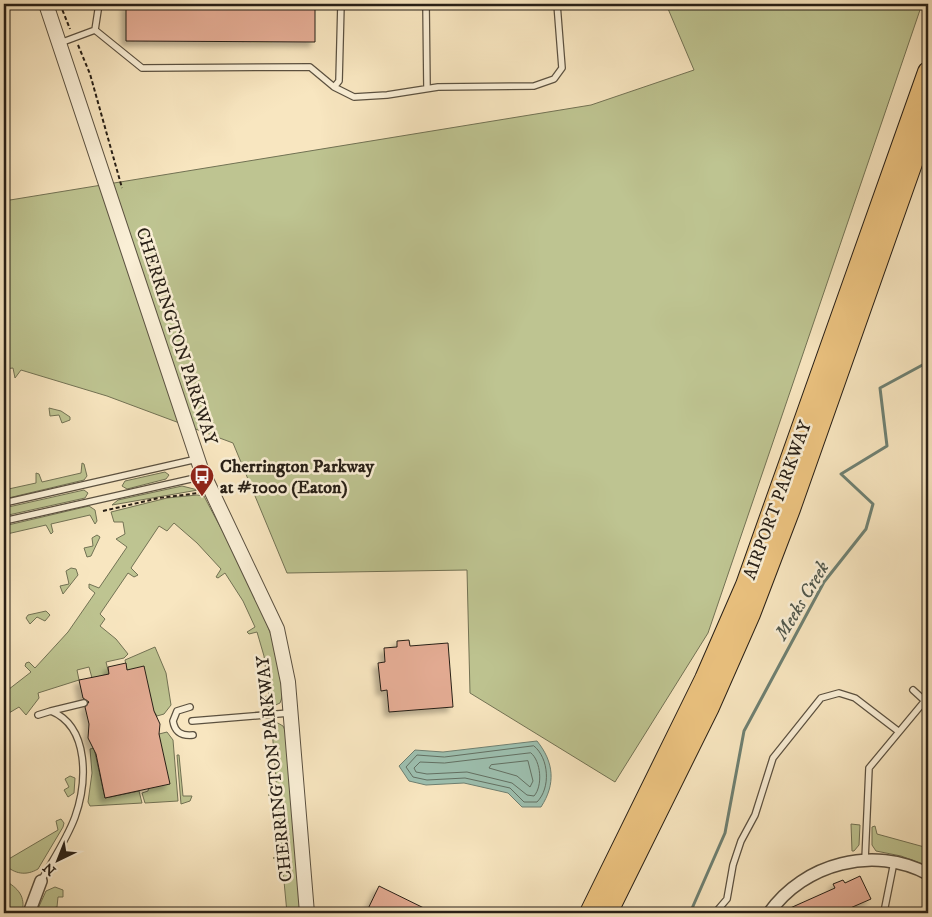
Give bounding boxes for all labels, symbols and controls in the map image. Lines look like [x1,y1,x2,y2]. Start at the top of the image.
street label: CHERRINGTON PARKWAY [130,225,222,448]
street label: AIRPORT PARKWAY [739,417,817,583]
place label: Cherrington Parkway at #1000 (Eaton) [220,456,374,499]
bus stop icon: Cherrington Parkway at #1000 (Eaton) [189,463,215,497]
water label: Meeks Creek [769,557,835,646]
street label: CHERRINGTON PARKWAY [252,654,298,883]
north arrow [32,834,82,884]
text: N [39,858,60,879]

